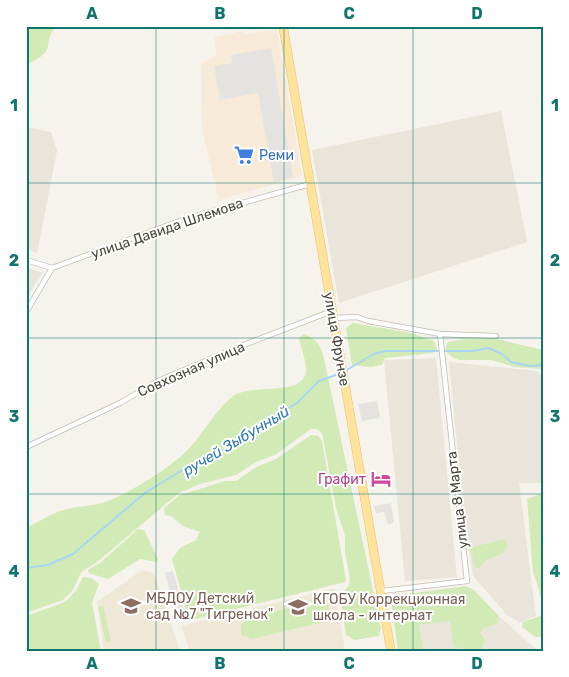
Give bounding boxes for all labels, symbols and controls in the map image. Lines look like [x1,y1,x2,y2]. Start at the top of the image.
text: A [86,4,98,23]
text: B [214,4,226,23]
text: C [343,4,355,23]
text: D [471,4,483,23]
text: 1 [10,96,18,115]
text: 1 [551,96,559,115]
supermarket icon: Реми [233,144,255,166]
place label: Реми [259,147,294,164]
street label: улица Давида Шлемова [89,194,245,263]
text: 2 [9,251,19,270]
text: 2 [550,251,560,270]
street label: улица Фрунзе [320,291,353,387]
street label: Совхозная улица [135,338,247,401]
water label: ручей Зыбунный [179,402,293,480]
text: 3 [9,407,19,426]
text: 3 [550,407,560,426]
street label: улица 8 Марта [443,450,472,550]
hotel icon: Графит [370,468,392,490]
place label: Графит [318,471,366,488]
text: 4 [9,562,20,581]
text: 4 [550,562,561,581]
place label: МБДОУ Детский сад №7 "Тигренок" [146,590,273,623]
place label: КГОБУ Коррекционная школа - интернат [313,591,465,624]
school or university icon: МБДОУ Детский сад №7 "Тигренок" [120,595,142,617]
school or university icon: КГОБУ Коррекционная школа - интернат [287,596,309,618]
text: A [86,654,98,673]
text: B [214,654,226,673]
text: C [343,654,355,673]
text: D [471,654,483,673]

